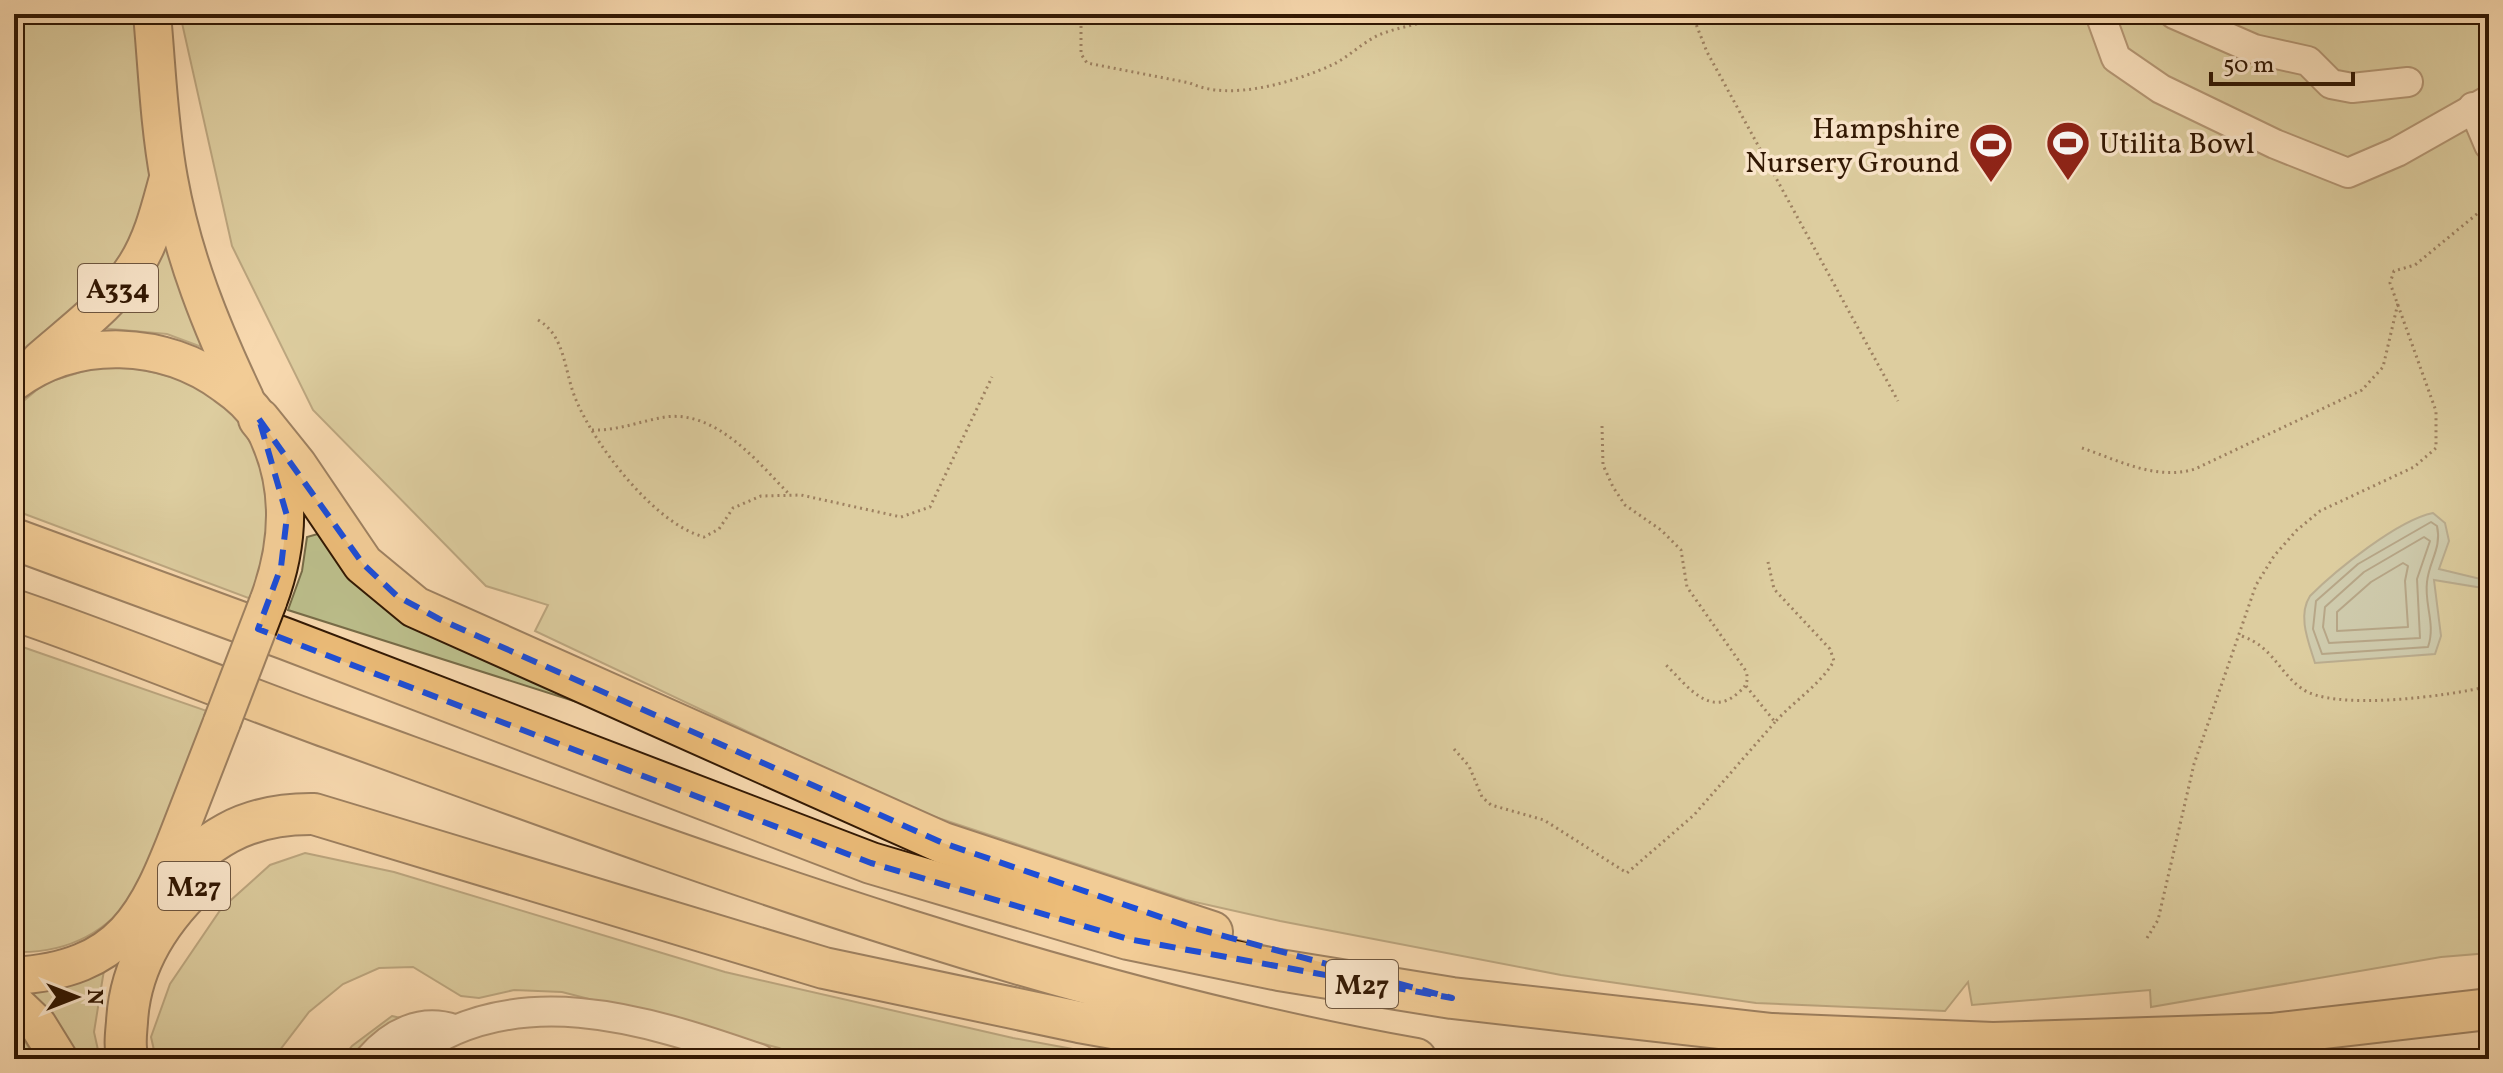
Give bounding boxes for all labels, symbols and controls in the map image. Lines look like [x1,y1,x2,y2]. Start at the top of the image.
scale bar [2211,36,2353,86]
text: 50 m [2223,49,2275,83]
place label: Hampshire Nursery Ground [1745,109,1960,185]
sports icon: Utilita Bowl [2044,119,2092,182]
sports icon: Hampshire Nursery Ground [1967,121,2015,184]
place label: Utilita Bowl [2099,124,2255,166]
road number: A334 [78,264,158,312]
road number: M27 [158,862,230,910]
north arrow [36,957,116,1037]
road number: M27 [1326,960,1398,1008]
text: N [78,989,109,1005]

